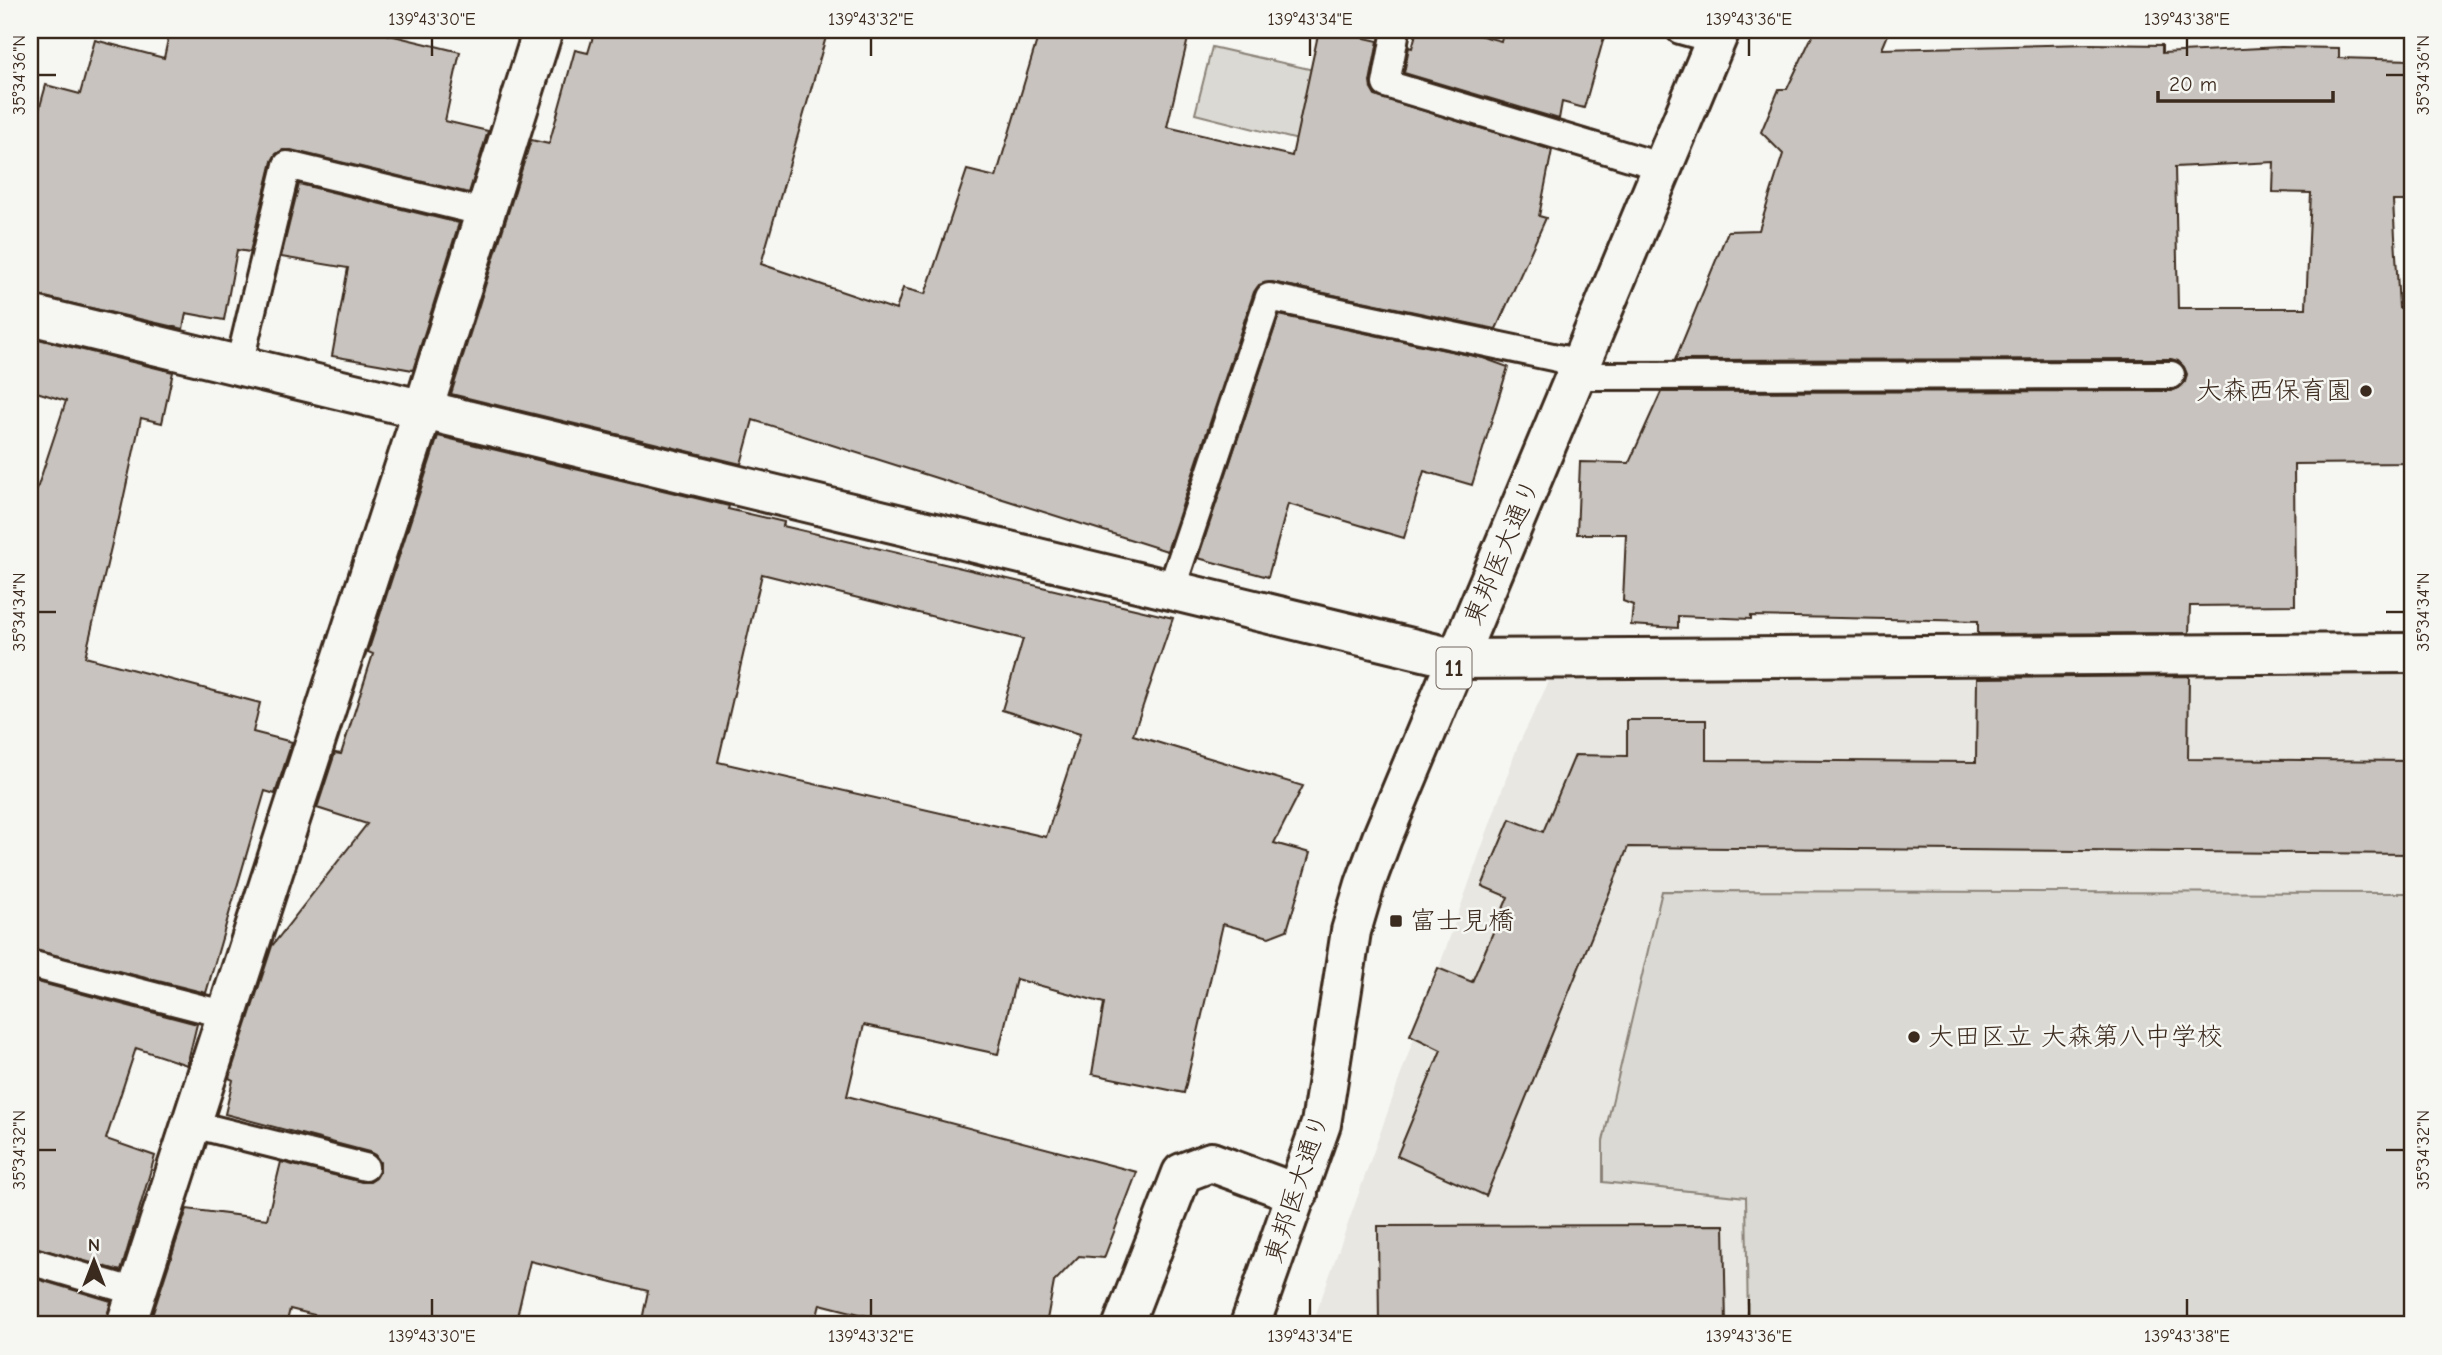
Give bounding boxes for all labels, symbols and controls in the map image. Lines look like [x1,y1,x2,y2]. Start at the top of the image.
text: 139°43'30"E [388,9,476,30]
text: 139°43'32"E [828,9,914,30]
text: 139°43'34"E [1267,9,1353,30]
text: 139°43'36"E [1706,9,1792,30]
text: 139°43'38"E [2144,9,2230,30]
text: 35°34'36"N [9,35,30,115]
text: 35°34'36"N [2413,35,2434,115]
scale bar [2158,60,2334,104]
text: 20 m [2169,72,2217,96]
place label: 大森西保育園 [2196,376,2352,406]
marker: 大森西保育園 [2358,383,2374,399]
street label: 東邦医大通り [1458,474,1546,630]
text: 35°34'34"N [9,572,30,652]
text: 35°34'34"N [2413,572,2434,652]
road number: 11 [1436,648,1472,688]
place label: 富士見橋 [1410,906,1514,936]
marker: 富士見橋 [1388,913,1404,929]
place label: 大田区立 大森第八中学校 [1928,1022,2223,1052]
marker: 大田区立 大森第八中学校 [1906,1029,1922,1045]
street label: 東邦医大通り [1259,1109,1335,1267]
text: 35°34'32"N [9,1110,30,1190]
text: 35°34'32"N [2413,1110,2434,1190]
north arrow [60,1226,130,1296]
text: N [88,1234,100,1256]
text: 139°43'30"E [388,1326,476,1347]
text: 139°43'32"E [828,1326,914,1347]
text: 139°43'34"E [1267,1326,1353,1347]
text: 139°43'36"E [1706,1326,1792,1347]
text: 139°43'38"E [2144,1326,2230,1347]

